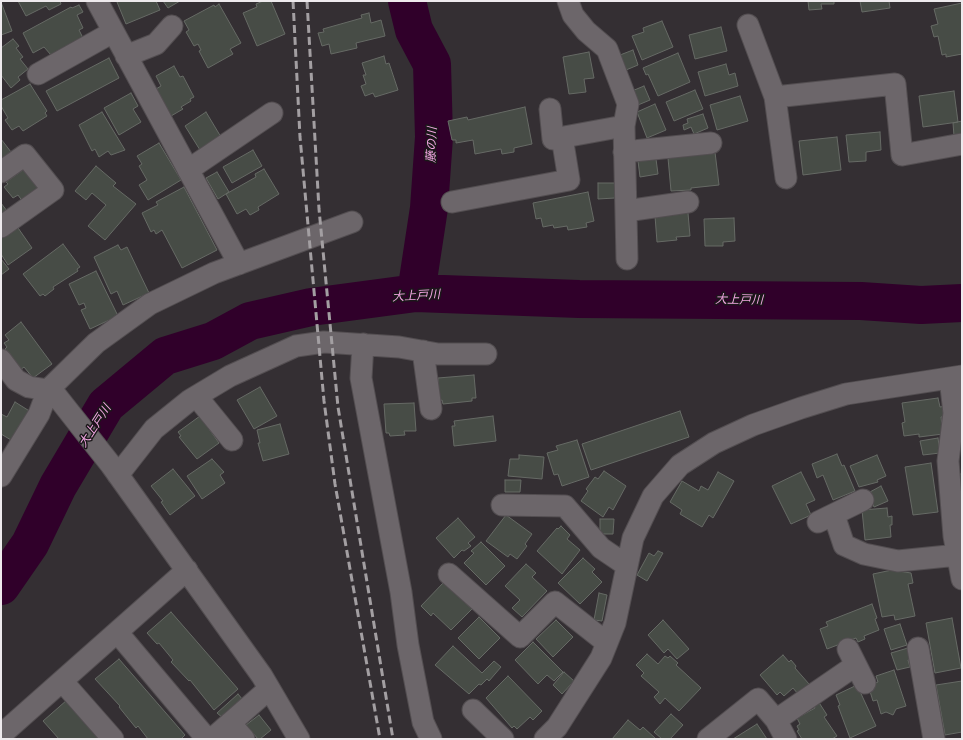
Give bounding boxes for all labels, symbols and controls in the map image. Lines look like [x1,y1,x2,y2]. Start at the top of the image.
water label: 藤の川 [424,127,440,163]
water label: 大上戸川 [392,288,440,304]
water label: 大上戸川 [715,292,763,308]
water label: 大上戸川 [76,402,114,450]

